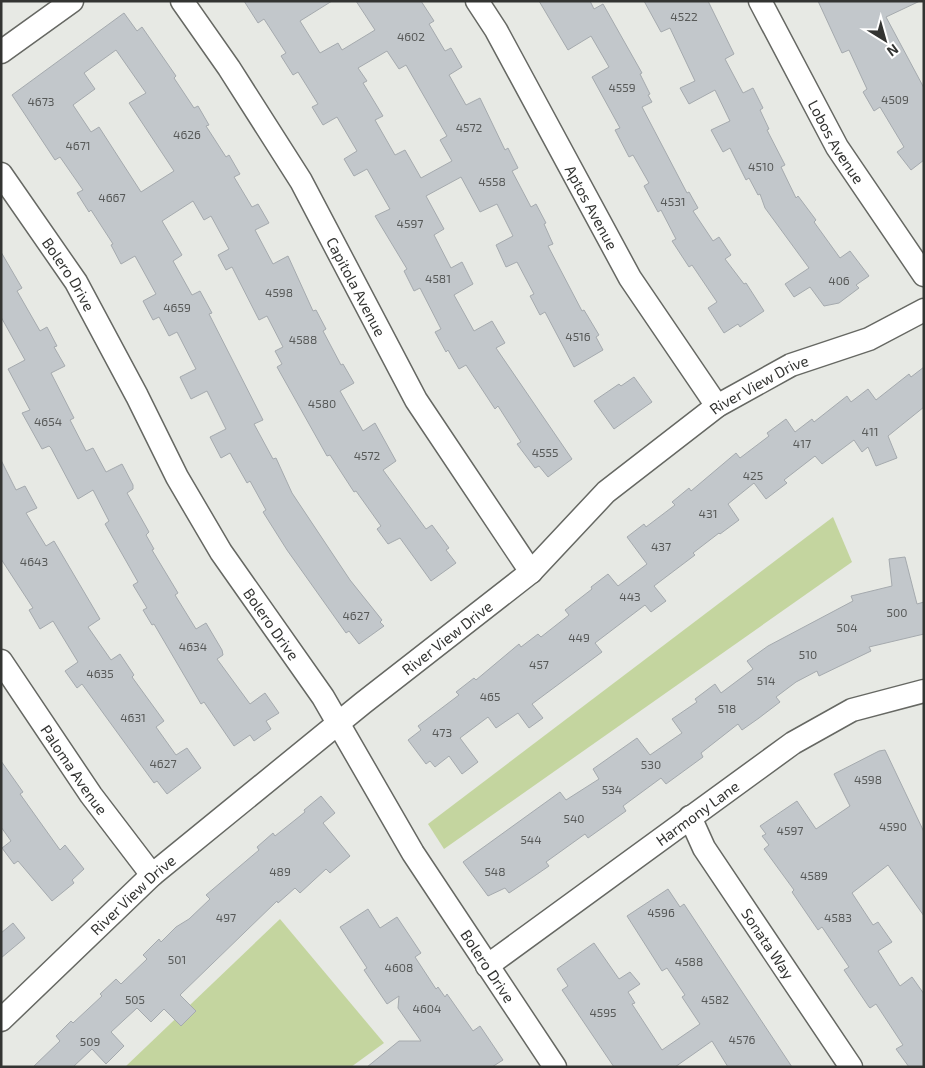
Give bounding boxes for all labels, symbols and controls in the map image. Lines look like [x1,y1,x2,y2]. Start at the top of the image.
house number: 4522 [670,9,698,23]
north arrow [860,15,910,65]
house number: 4602 [397,29,425,43]
text: N [884,41,902,61]
house number: 4559 [608,80,636,94]
house number: 4509 [881,92,909,106]
house number: 4673 [27,94,55,108]
street label: Lobos Avenue [805,97,868,187]
house number: 4572 [456,120,483,134]
house number: 4626 [173,127,201,141]
house number: 4671 [65,138,91,152]
house number: 4510 [748,159,774,173]
street label: Aptos Avenue [562,162,622,252]
house number: 4558 [478,174,506,188]
house number: 4667 [98,190,126,204]
house number: 4531 [660,194,686,208]
house number: 4597 [397,216,423,230]
street label: Bolero Drive [39,234,99,314]
street label: Capitola Avenue [323,234,390,339]
house number: 4581 [425,271,451,285]
house number: 406 [828,273,850,287]
house number: 4598 [265,285,293,299]
house number: 4659 [163,300,191,314]
house number: 4516 [565,329,591,343]
house number: 4588 [289,332,317,346]
street label: River View Drive [706,351,810,418]
house number: 4580 [308,396,336,410]
house number: 4654 [34,414,62,428]
house number: 411 [862,424,878,438]
house number: 417 [793,436,811,450]
house number: 4555 [532,445,558,459]
house number: 4572 [354,448,381,462]
house number: 425 [743,468,763,482]
house number: 431 [699,506,717,520]
house number: 437 [651,539,671,553]
house number: 4643 [20,554,48,568]
street label: Bolero Drive [240,584,303,663]
house number: 443 [619,589,641,603]
street label: River View Drive [398,597,496,678]
house number: 500 [887,605,907,619]
house number: 4627 [342,608,370,622]
house number: 504 [836,620,858,634]
house number: 449 [568,630,590,644]
house number: 4634 [179,639,207,653]
house number: 510 [799,647,817,661]
house number: 457 [529,657,549,671]
house number: 4635 [86,666,114,680]
house number: 514 [757,673,775,687]
house number: 465 [480,689,500,703]
house number: 518 [718,701,736,715]
house number: 4631 [120,710,146,724]
street label: Paloma Avenue [37,721,111,818]
house number: 473 [432,725,452,739]
house number: 4627 [149,756,177,770]
house number: 530 [641,757,661,771]
house number: 4598 [854,772,882,786]
street label: Harmony Lane [652,777,742,849]
house number: 534 [602,782,622,796]
house number: 540 [563,811,585,825]
house number: 4590 [879,819,907,833]
house number: 4597 [777,823,803,837]
house number: 544 [520,832,542,846]
street label: River View Drive [86,851,179,938]
house number: 489 [269,864,291,878]
house number: 548 [484,864,506,878]
house number: 4589 [800,868,828,882]
house number: 4596 [647,905,675,919]
street label: Sonata Way [738,905,798,982]
house number: 497 [216,910,236,924]
house number: 4583 [824,910,852,924]
street label: Bolero Drive [457,926,519,1006]
house number: 501 [168,952,186,966]
house number: 4588 [675,954,703,968]
house number: 4608 [385,960,413,974]
house number: 505 [125,992,145,1006]
house number: 4582 [701,992,729,1006]
house number: 4604 [413,1001,441,1015]
house number: 4595 [589,1005,617,1019]
house number: 4576 [729,1032,756,1046]
house number: 509 [80,1034,100,1048]

